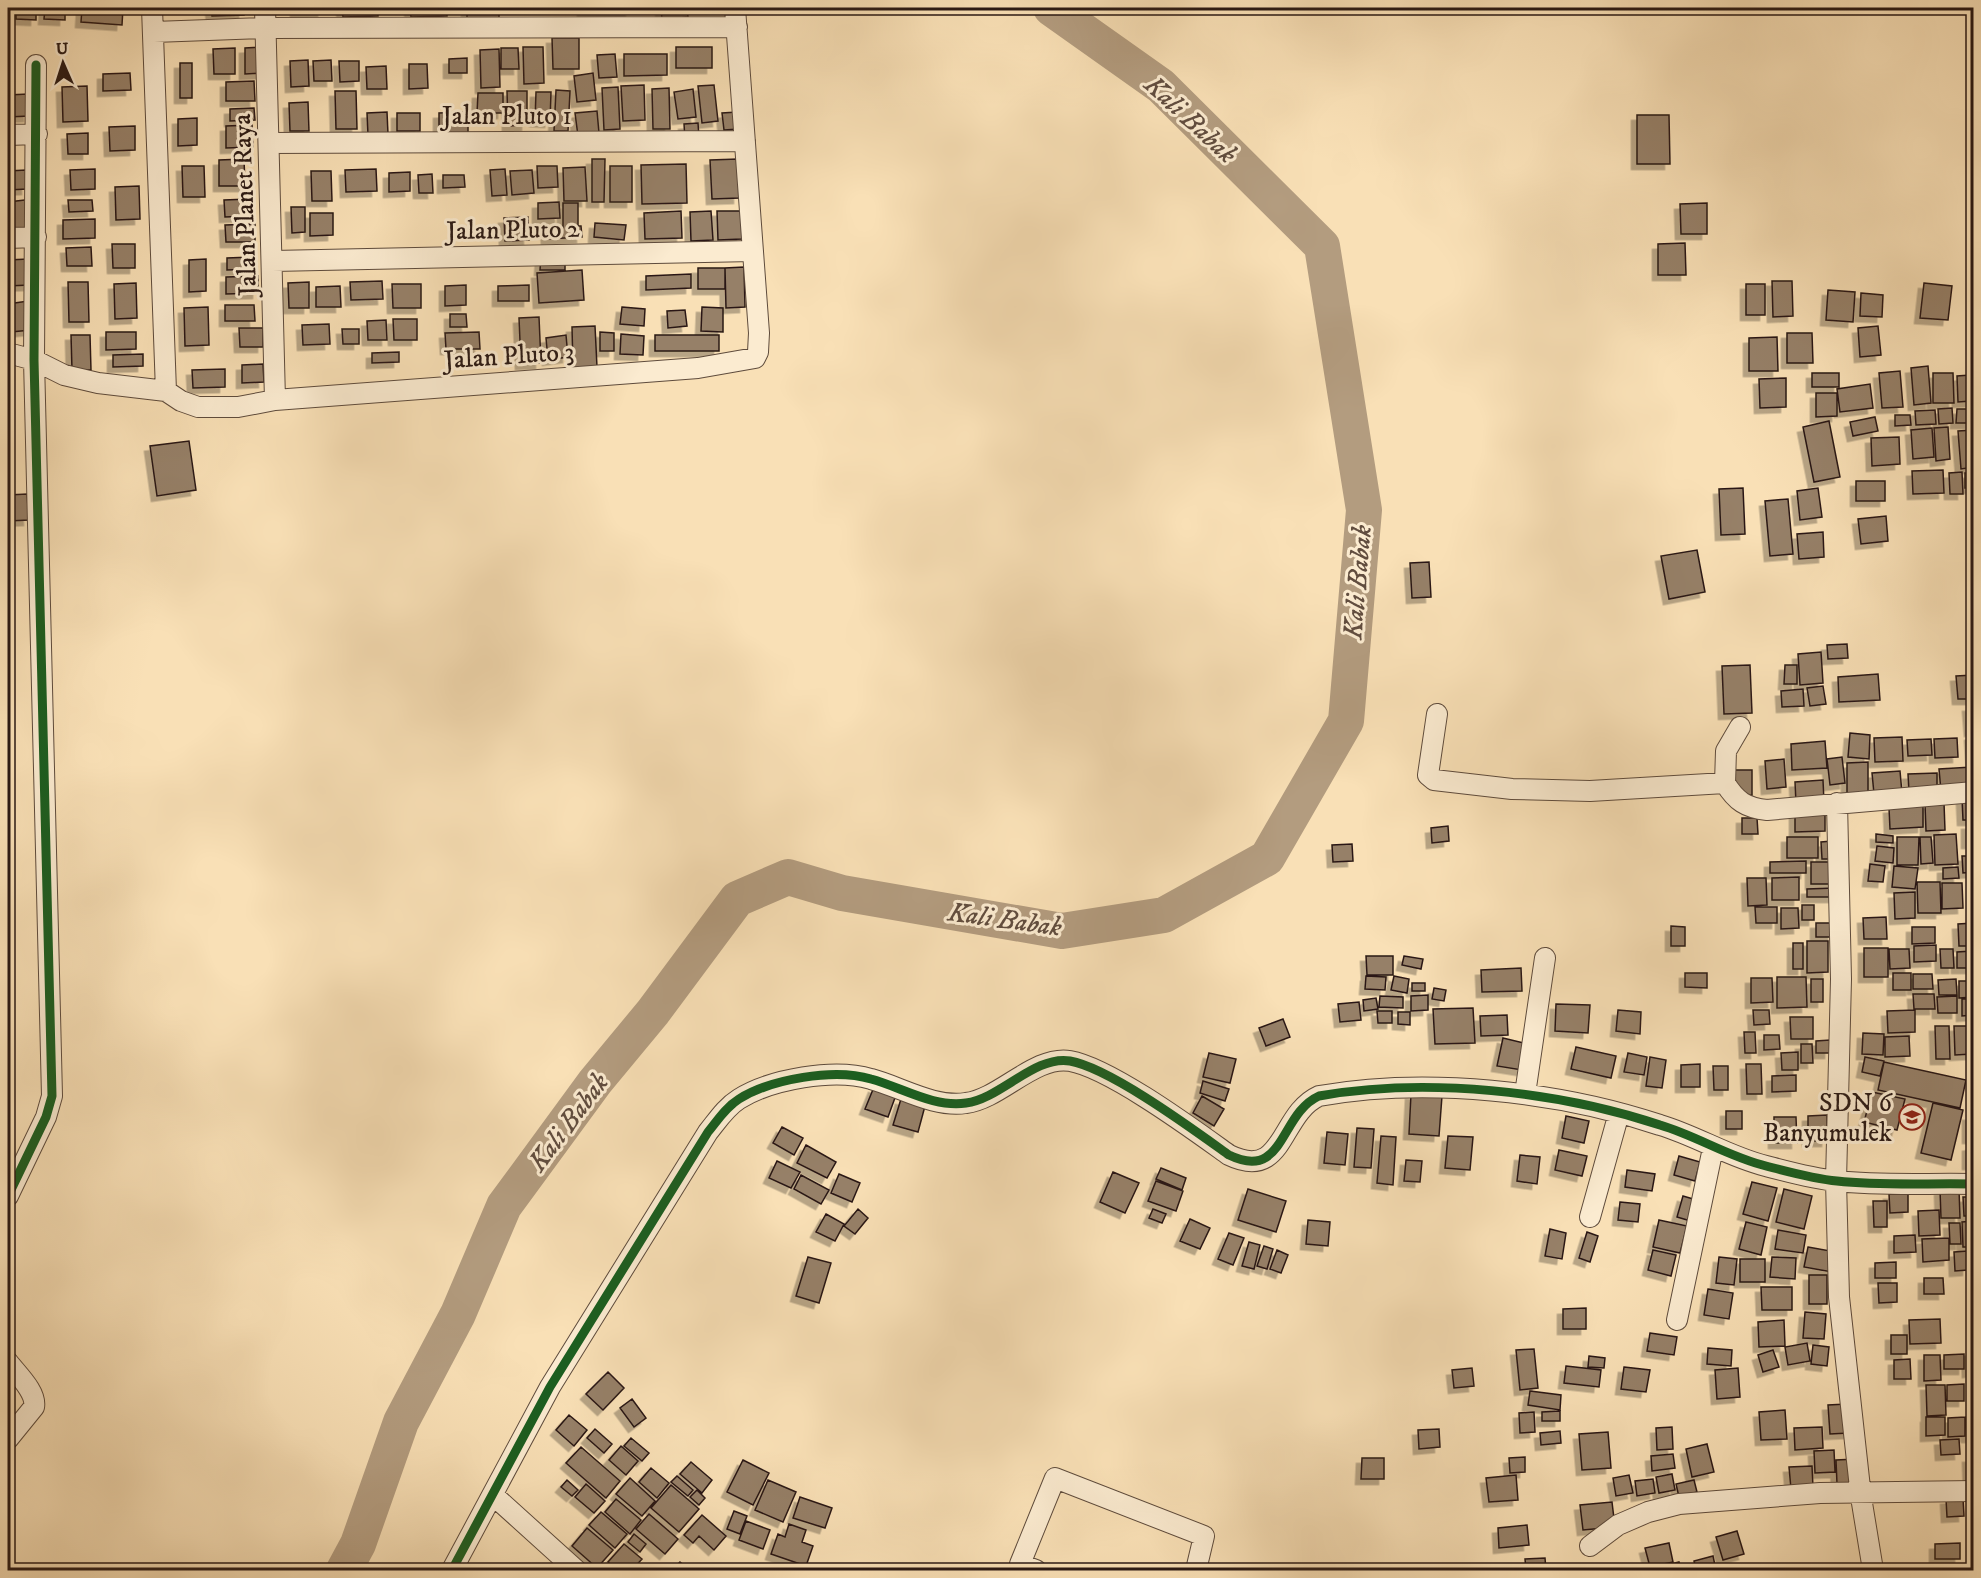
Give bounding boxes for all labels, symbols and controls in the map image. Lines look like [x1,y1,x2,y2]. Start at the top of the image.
north arrow [33,33,93,93]
text: U [56,39,70,59]
water label: Kali Babak [1136,68,1244,172]
street label: Jalan Pluto 1 [440,100,572,133]
street label: Jalan Planet Raya [226,113,265,299]
street label: Jalan Pluto 2 [444,213,580,248]
street label: Jalan Pluto 3 [441,335,575,378]
water label: Kali Babak [1336,523,1380,642]
water label: Kali Babak [945,895,1065,945]
water label: Kali Babak [520,1066,617,1179]
place label: SDN 6 Banyumulek [1763,1087,1893,1150]
school or university icon: SDN 6 Banyumulek [1897,1102,1927,1132]

